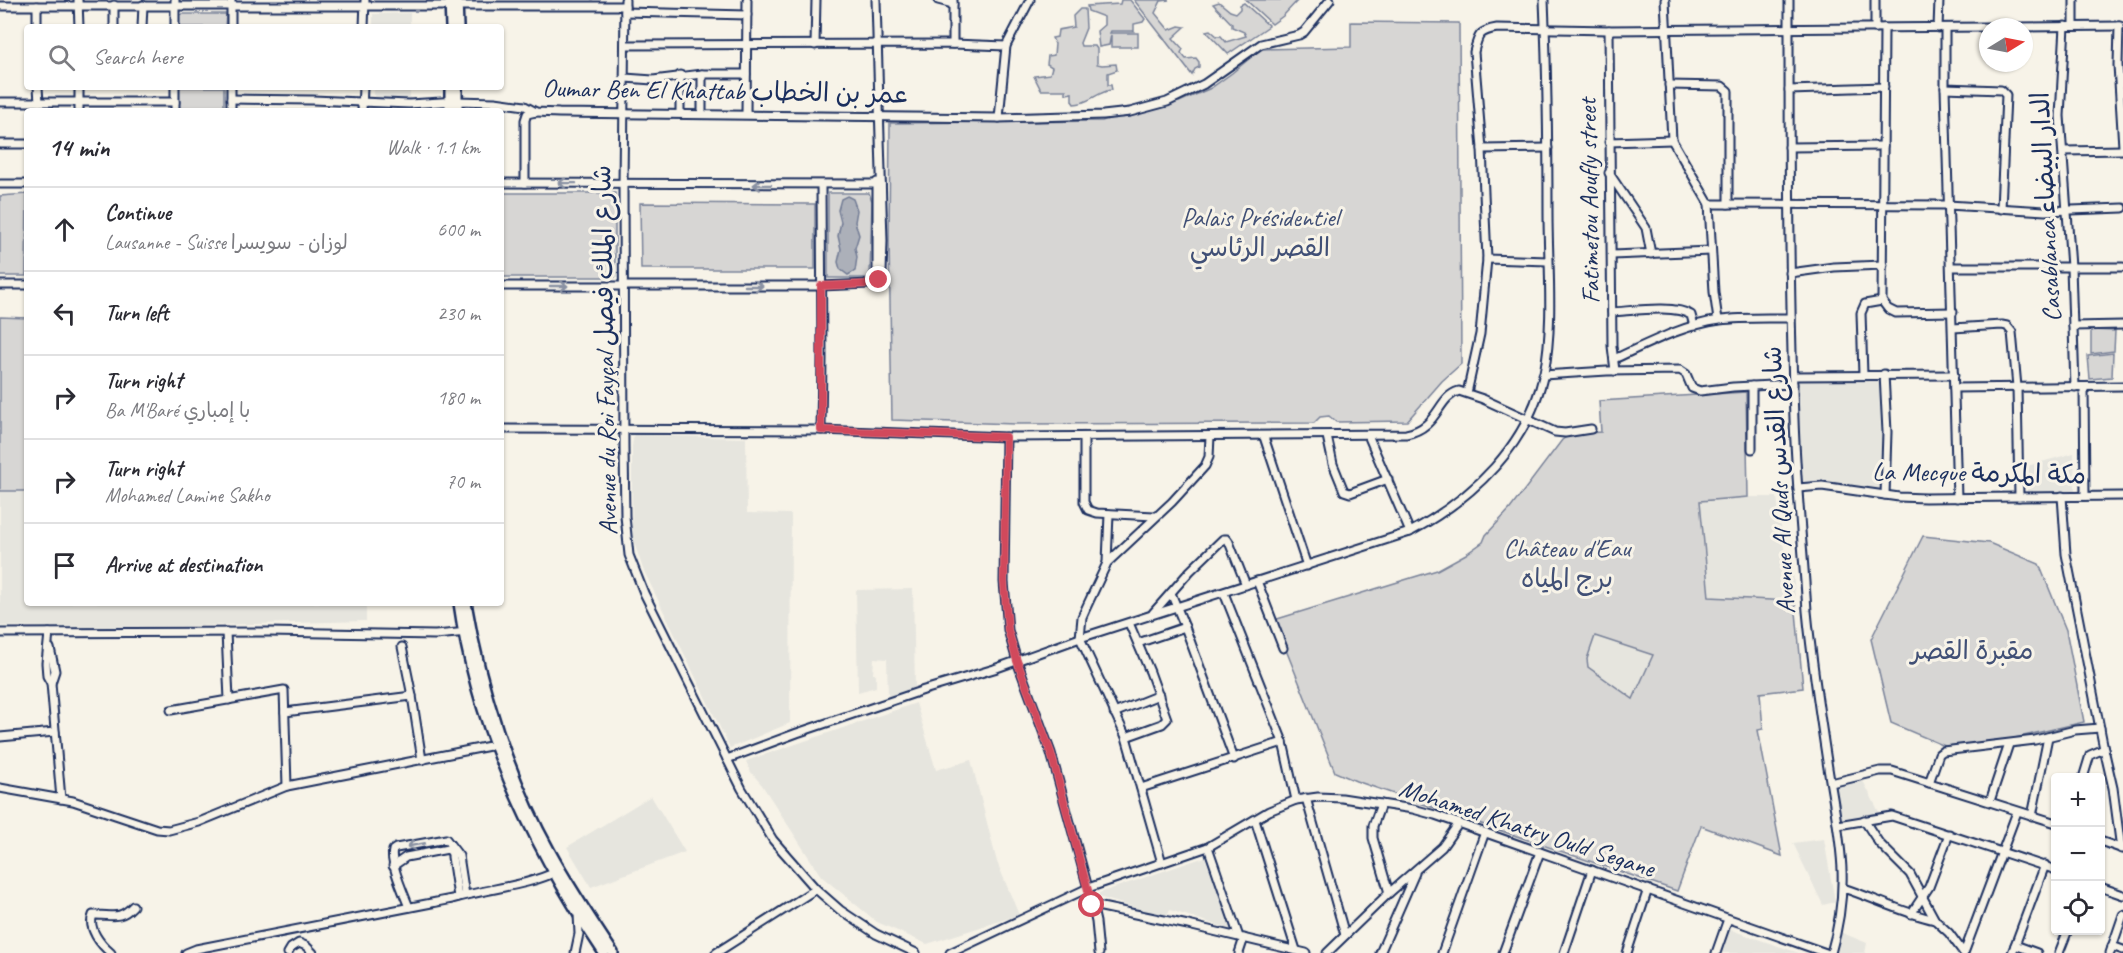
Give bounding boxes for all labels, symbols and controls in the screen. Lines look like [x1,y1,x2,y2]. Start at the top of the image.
north arrow [1979,18,2033,72]
search box [24,24,504,90]
icon: search [45,41,78,74]
text: Search here [93,43,183,71]
street label: Oumar Ben El Khattab عمر بن الخطاب [542,71,908,111]
street label: Casablanca الدار البيضاء [2023,91,2069,323]
street label: Fatimetou Aoufly street [1571,96,1607,304]
text: 14 min [48,131,110,164]
text: Walk · 1.1 km [386,135,480,160]
street label: Avenue du Roi Fayçal شارع الملك فيصل [585,165,626,535]
one-way arrow [558,177,578,189]
one-way arrow [753,179,773,191]
text: Continue [105,199,171,227]
park label: Palais Présidentiel القصر الرئاسي [1181,201,1343,270]
icon: ahead [48,213,81,246]
text: 600 m [437,217,480,242]
text: Lausanne - Suisse لوزان - سويسرا [105,230,348,255]
route end [865,266,891,292]
one-way arrow [549,280,569,292]
one-way arrow [744,280,764,292]
icon: left [48,297,81,330]
text: Turn left [105,299,169,327]
text: 230 m [437,301,480,326]
street label: Avenue Al Quds شارع القدس [1756,345,1803,615]
text: Turn right [105,367,182,395]
icon: right [48,381,81,414]
text: 180 m [437,385,480,410]
text: Ba M'Baré با إمباري [105,398,250,423]
text: Turn right [105,455,182,483]
street label: La Mecque مكة المكرمة [1872,455,2086,491]
icon: right [48,465,81,498]
text: 70 m [446,469,480,494]
text: Mohamed Lamine Sakho [105,483,270,508]
park label: Château d'Eau برج المياه [1503,532,1633,596]
icon: arrive [48,549,81,582]
text: Arrive at destination [105,551,262,579]
park label: مقبرة القصر [1909,634,2033,667]
street label: Mohamed Khatry Ould Segane [1395,771,1660,885]
map controls [2051,773,2105,935]
button: + [2051,773,2105,827]
button: − [2051,827,2105,881]
one-way arrow [407,840,426,851]
button: locate [2051,881,2105,935]
route start [1078,891,1104,917]

